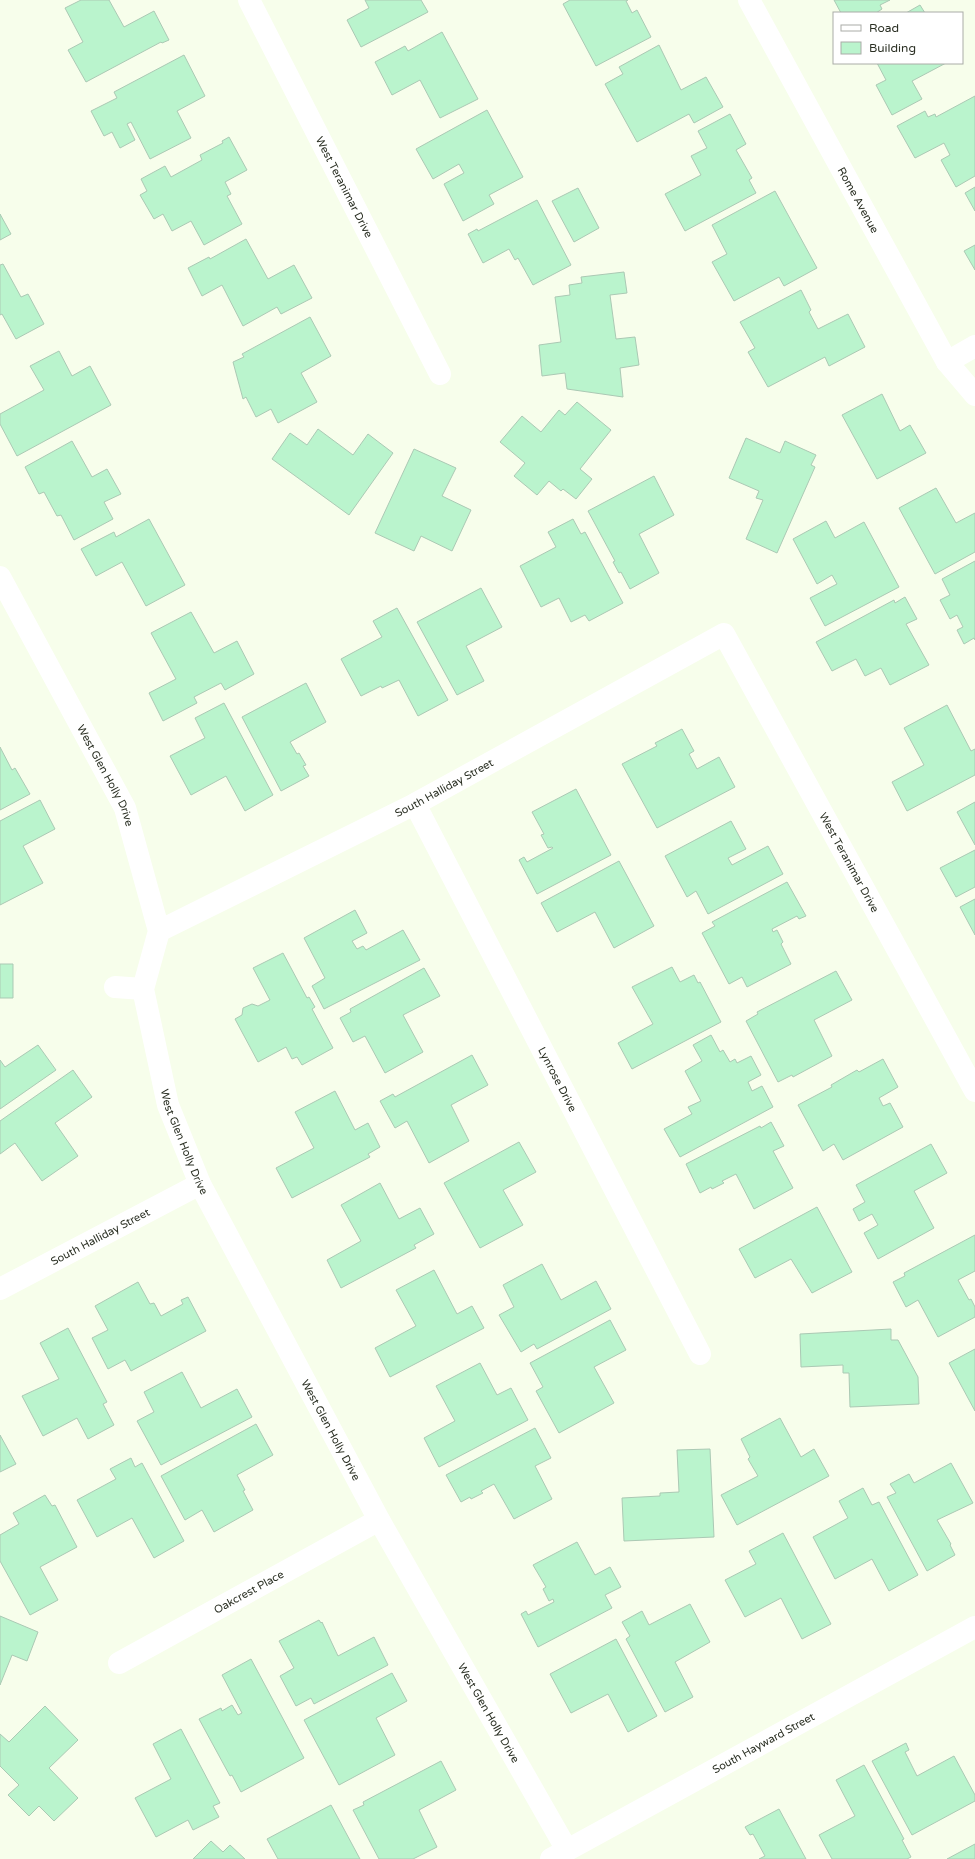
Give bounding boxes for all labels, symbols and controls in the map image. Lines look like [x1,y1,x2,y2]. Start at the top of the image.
legend [833,12,963,64]
text: Road [869,21,899,35]
text: Building [869,41,916,55]
street label: West Teranimar Drive [313,134,375,240]
street label: Rome Avenue [835,165,881,235]
street label: West Glen Holly Drive [74,723,136,828]
street label: South Halliday Street [393,756,496,820]
street label: West Teranimar Drive [816,810,882,915]
street label: Lynrose Drive [535,1045,579,1114]
street label: West Glen Holly Drive [158,1088,210,1197]
street label: South Halliday Street [49,1206,152,1268]
street label: West Glen Holly Drive [298,1378,363,1483]
street label: Oakcrest Place [212,1568,286,1617]
street label: West Glen Holly Drive [455,1661,522,1765]
street label: South Hayward Street [710,1710,817,1776]

